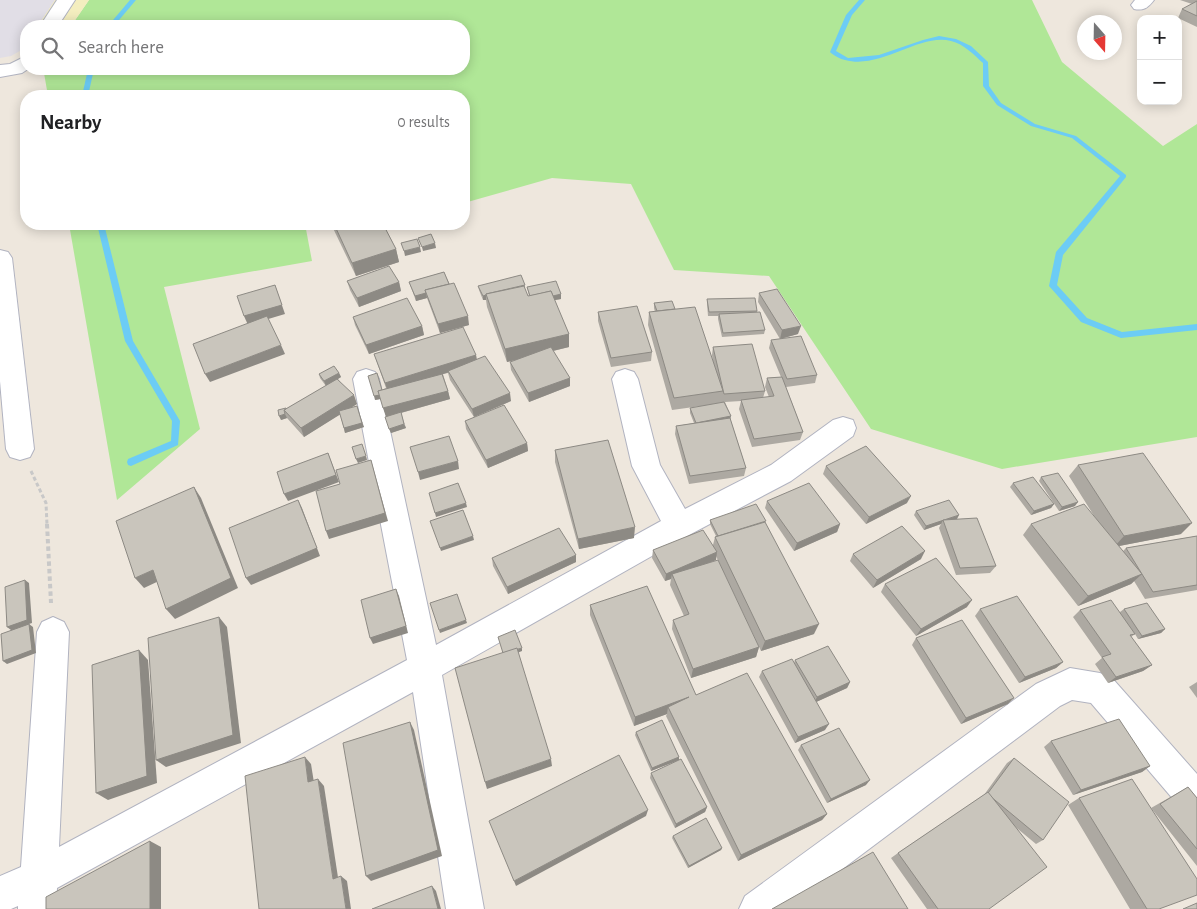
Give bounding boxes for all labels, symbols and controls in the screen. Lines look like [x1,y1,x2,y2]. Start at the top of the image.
north arrow [1077,15,1122,60]
map controls [1137,15,1182,105]
button: + [1137,15,1182,60]
search box [20,20,470,75]
icon: search [38,34,66,62]
text: Search here [78,38,164,57]
button: − [1137,60,1182,105]
text: Nearby [40,112,101,133]
text: 0 results [397,114,450,130]

